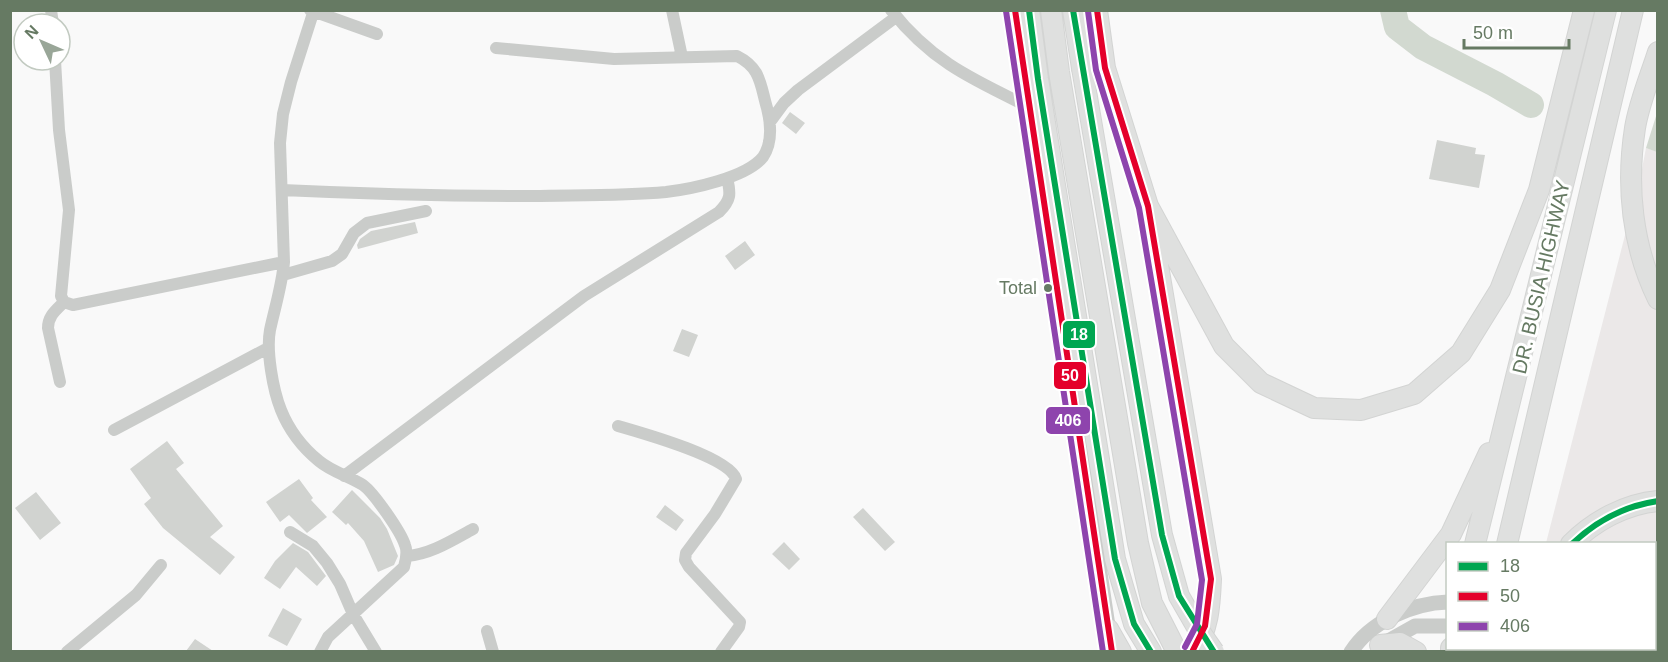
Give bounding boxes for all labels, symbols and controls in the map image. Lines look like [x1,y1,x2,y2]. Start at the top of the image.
north arrow [12,12,72,72]
scale bar [1464,12,1569,50]
text: N [21,22,42,42]
text: 50 m [1473,23,1513,43]
street label: DR. BUSIA HIGHWAY [1508,178,1574,376]
place label: Total [999,278,1037,298]
marker: Total [1042,282,1054,294]
line badge: 18 [1062,320,1096,349]
text: 18 [1070,326,1088,343]
line badge: 50 [1053,361,1087,390]
text: 50 [1061,367,1079,384]
line badge: 406 [1045,406,1091,435]
text: 406 [1055,412,1081,429]
legend [1446,542,1656,650]
text: 18 [1500,556,1520,576]
text: 50 [1500,586,1520,606]
text: 406 [1500,616,1530,636]

